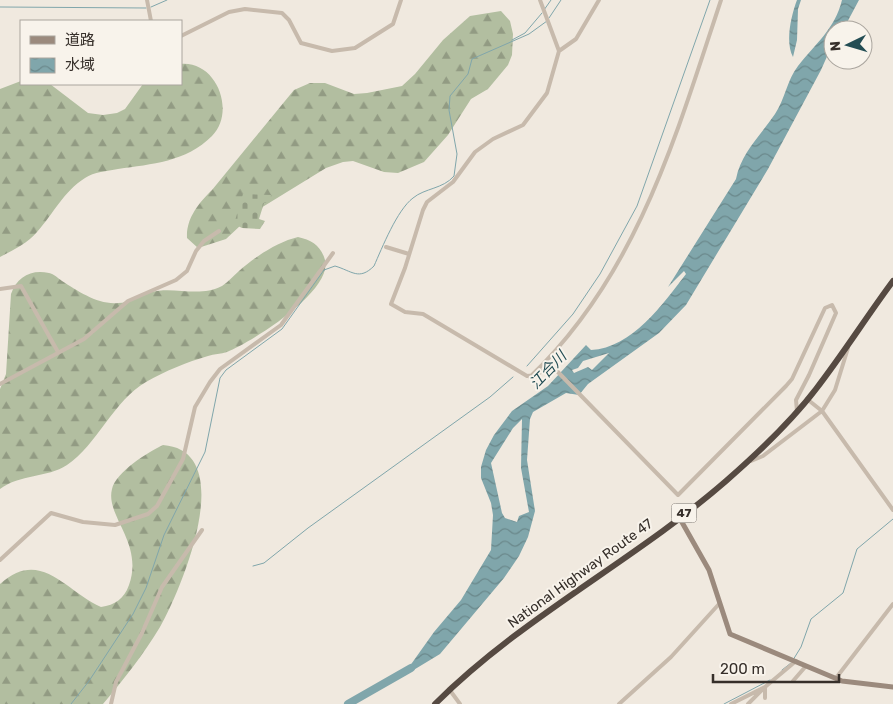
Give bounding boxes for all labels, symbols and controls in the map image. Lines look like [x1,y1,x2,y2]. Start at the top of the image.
legend [20,20,182,85]
north arrow [823,20,873,70]
text: 道路 [65,31,95,49]
text: N [827,40,844,52]
text: 水域 [65,56,95,74]
water label: 江合川 [526,346,571,392]
road number: 47 [672,503,696,522]
street label: National Highway Route 47 [505,515,656,632]
scale bar [713,652,839,684]
text: 200 m [720,660,765,678]

